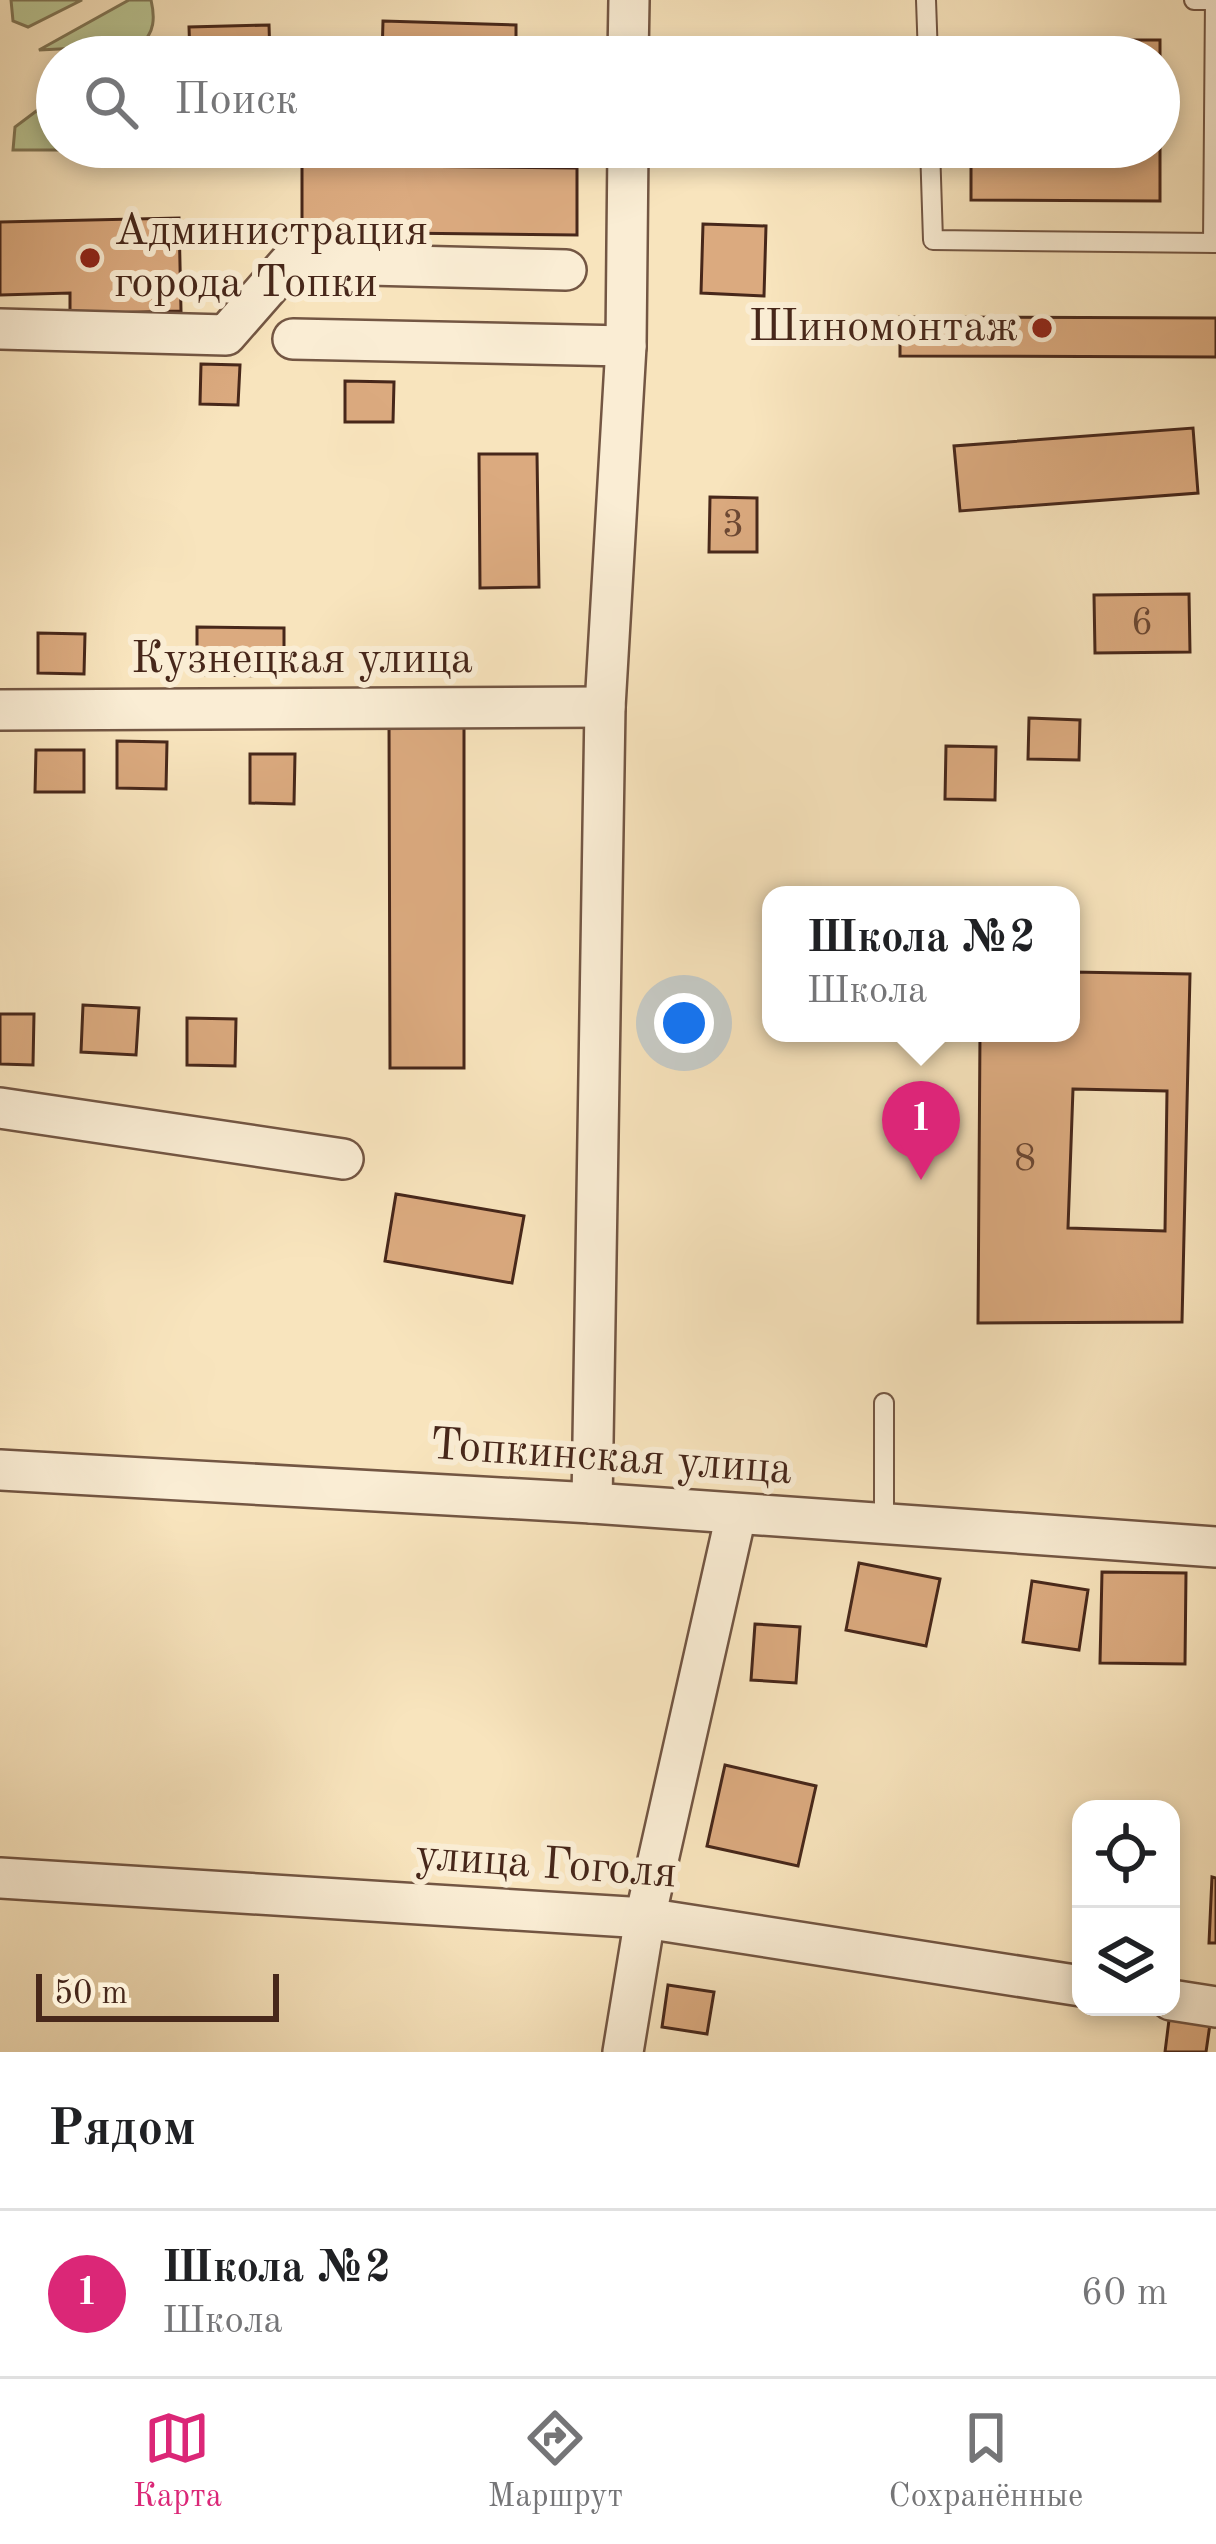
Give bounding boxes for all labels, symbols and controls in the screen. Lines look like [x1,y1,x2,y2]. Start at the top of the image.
search box [36,36,1180,168]
icon: search [78,69,144,135]
text: Поиск [174,79,298,124]
place label: Администрация города Топки [114,210,428,307]
marker: Администрация города Топки [77,245,103,271]
place label: Шиномонтаж [749,306,1018,351]
marker: Шиномонтаж [1029,315,1055,341]
house number: 3 [722,506,744,545]
house number: 6 [1131,604,1153,643]
street label: Кузнецкая улица [131,638,473,683]
popup [762,886,1080,1042]
text: Школа №2 [806,917,1036,962]
text: Школа [806,972,927,1011]
your location [654,993,714,1053]
pin: 1 [882,1081,960,1180]
house number: 8 [1014,1140,1036,1179]
street label: Топкинская улица [428,1424,794,1494]
map controls [1072,1800,1180,2016]
button: locate [1072,1800,1180,1908]
street label: улица Гоголя [414,1834,678,1898]
button: layers [1072,1908,1180,2016]
scale bar [36,1968,279,2021]
text: 50 m [54,1978,128,2011]
text: Рядом [48,2105,196,2156]
text: Школа №2 [162,2247,391,2292]
text: 1 [76,2274,98,2313]
text: 60 m [1081,2274,1168,2313]
text: Школа [162,2302,283,2341]
tab: Карта [133,2405,222,2518]
tab: Маршрут [488,2405,623,2518]
tab: Сохранённые [889,2405,1083,2518]

